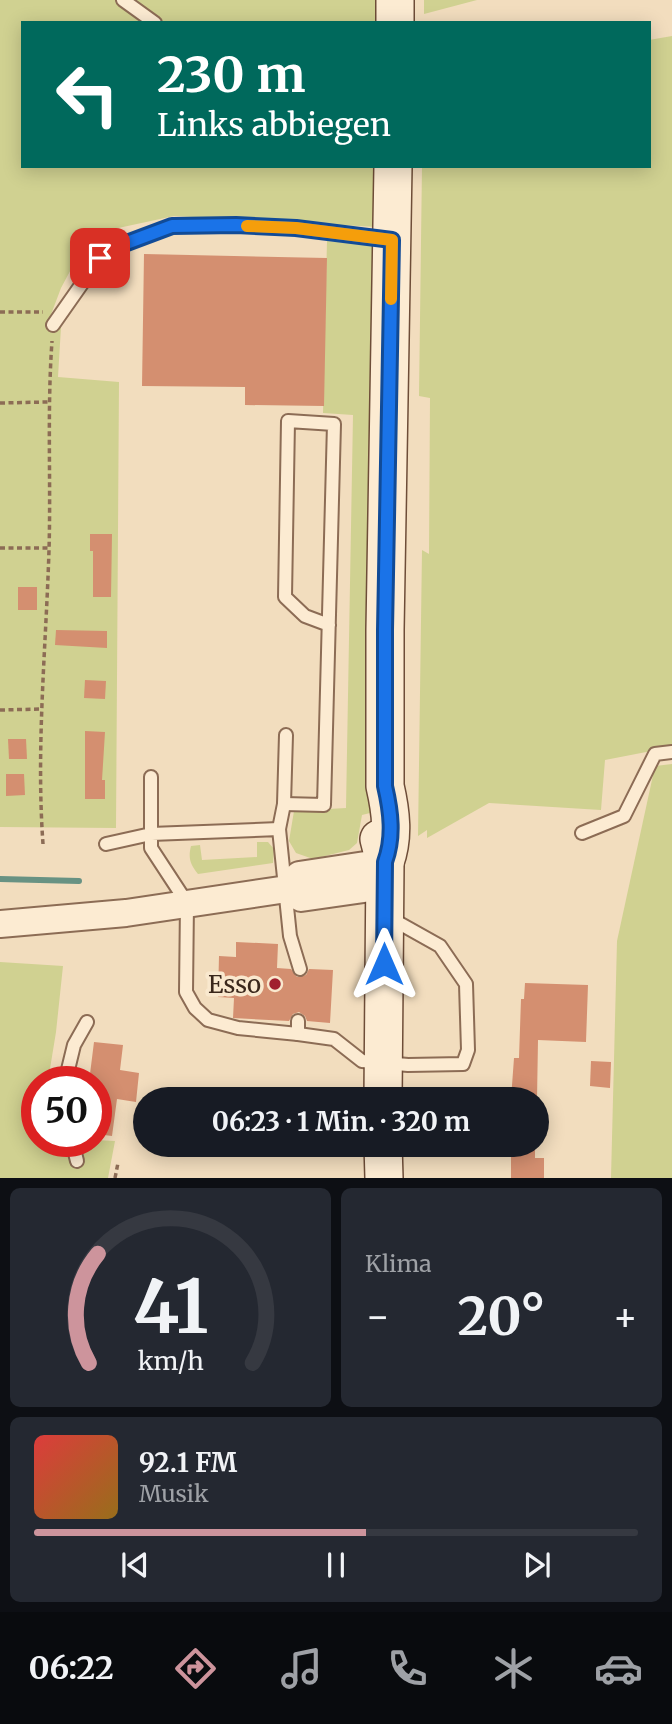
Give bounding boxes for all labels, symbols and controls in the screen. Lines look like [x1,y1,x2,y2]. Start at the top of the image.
text: 230 m [157,44,305,105]
icon: left [42,49,133,140]
text: Links abbiegen [157,105,391,145]
pin [70,228,130,288]
icon: arrive [81,239,119,277]
position arrow [347,927,421,1001]
place label: Esso [208,969,261,1000]
marker: Esso [267,976,283,992]
speed limit sign: 50 [21,1066,112,1157]
text: 06:23 · 1 Min. · 320 m [212,1105,470,1138]
text: Klima [365,1249,432,1278]
text: 41 [133,1262,208,1354]
text: 20° [457,1284,546,1349]
text: − [365,1293,390,1340]
text: + [613,1293,638,1340]
text: km/h [137,1345,204,1377]
text: 92.1 FM [139,1446,237,1479]
text: Musik [139,1479,209,1508]
icon: previous [116,1546,154,1584]
icon: pause [317,1546,355,1584]
icon: next [518,1546,556,1584]
icon: directions [171,1644,220,1693]
icon: music [277,1644,326,1693]
icon: phone [383,1644,432,1693]
icon: climate [489,1644,538,1693]
icon: car [594,1644,643,1693]
text: 06:22 [28,1648,114,1688]

